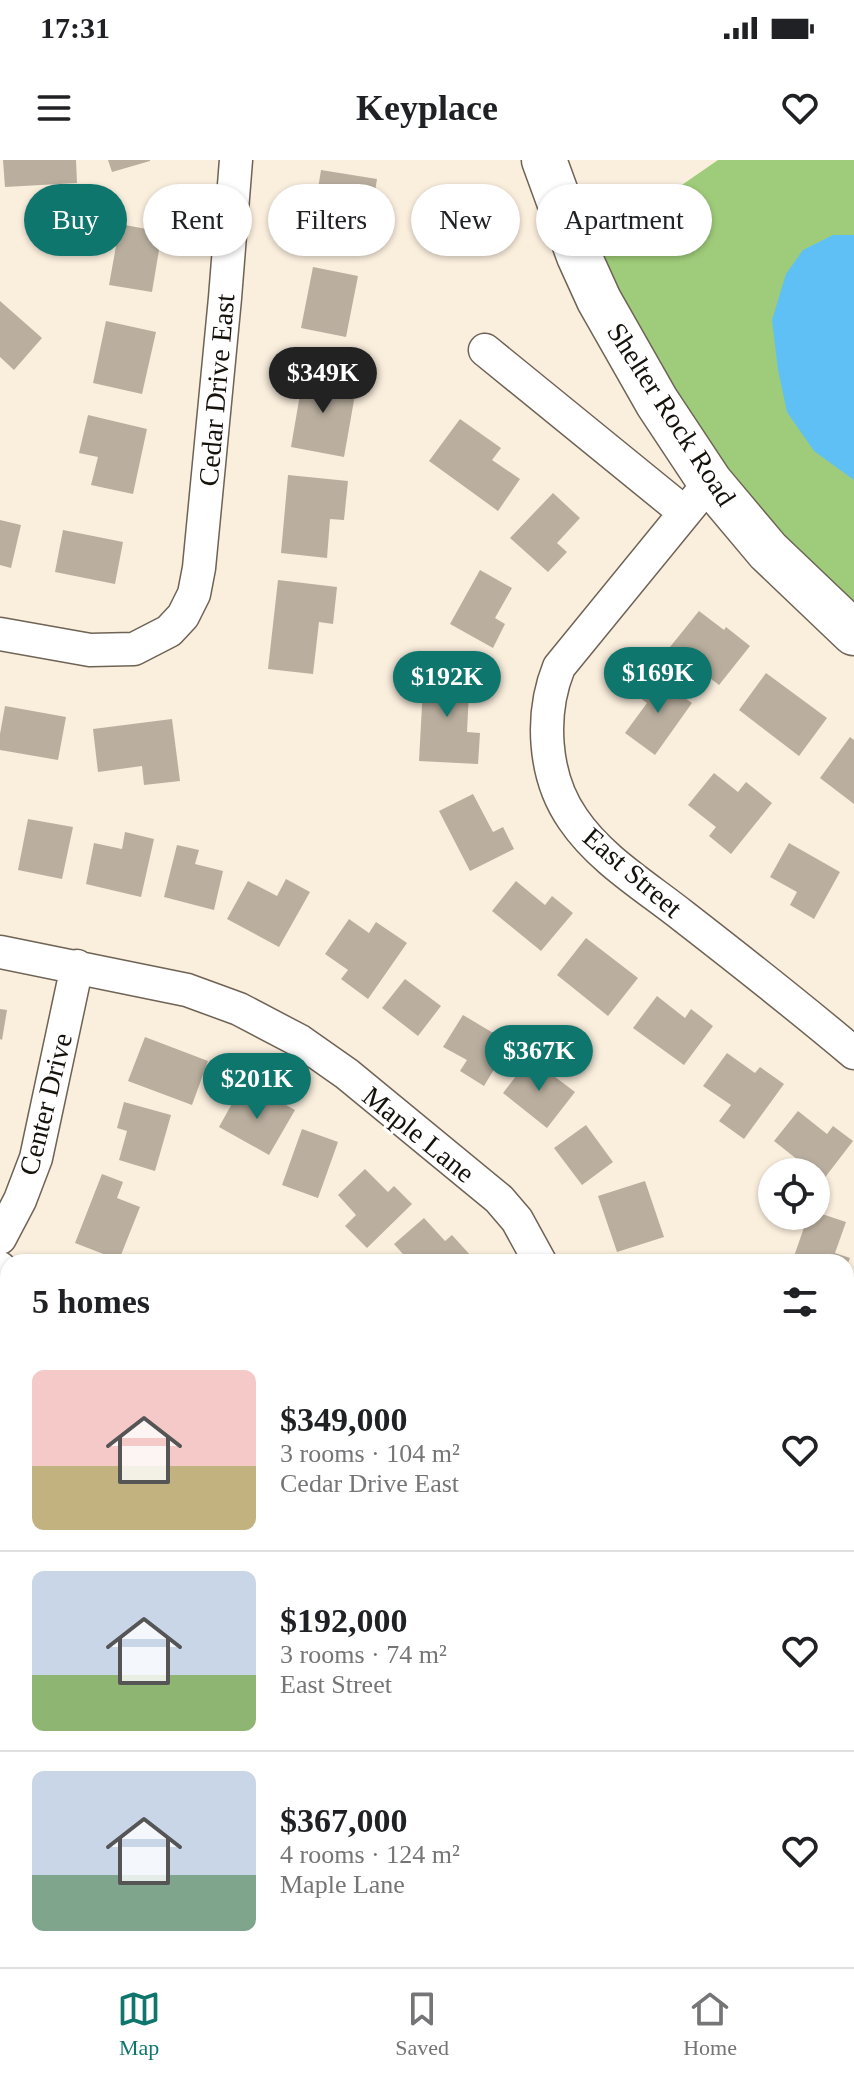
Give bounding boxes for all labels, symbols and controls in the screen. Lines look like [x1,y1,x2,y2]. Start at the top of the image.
text: 17:31 [40,11,110,44]
icon: menu [32,86,76,130]
icon: heart [778,86,822,130]
text: Keyplace [356,88,498,128]
chip: Buy [24,184,127,256]
chip: Rent [143,184,252,256]
chip: Filters [268,184,395,256]
chip: New [411,184,520,256]
chip: Apartment [536,184,712,256]
street label: Cedar Drive East [193,292,240,487]
street label: Shelter Rock Road [601,317,742,511]
pin: $349K [267,347,379,415]
text: $349K [287,358,359,387]
pin: $169K [602,647,714,715]
pin: $192K [391,651,503,719]
text: $169K [622,658,694,687]
text: $192K [411,662,483,691]
street label: East Street [577,821,688,924]
pin: $367K [483,1025,595,1093]
street label: Center Drive [13,1030,78,1178]
text: $367K [503,1036,575,1065]
pin: $201K [201,1053,313,1121]
text: $201K [221,1064,293,1093]
street label: Maple Lane [357,1080,481,1189]
map controls [758,1158,830,1230]
button: locate [758,1158,830,1230]
icon: filters [778,1280,822,1324]
text: 5 homes [32,1283,150,1320]
text: $349,000 [280,1401,408,1438]
icon: home [96,1402,192,1498]
icon: heart [778,1428,822,1472]
text: 3 rooms · 104 m² [280,1439,460,1468]
text: Cedar Drive East [280,1469,459,1498]
text: $192,000 [280,1602,408,1639]
icon: home [96,1603,192,1699]
icon: heart [778,1629,822,1673]
text: 3 rooms · 74 m² [280,1640,447,1669]
text: East Street [280,1670,392,1699]
text: $367,000 [280,1802,408,1839]
icon: home [96,1803,192,1899]
icon: heart [778,1829,822,1873]
text: 4 rooms · 124 m² [280,1840,460,1869]
text: Maple Lane [280,1870,405,1899]
tab: Map [117,1987,161,2061]
tab: Saved [395,1987,449,2061]
tab: Home [683,1987,737,2061]

